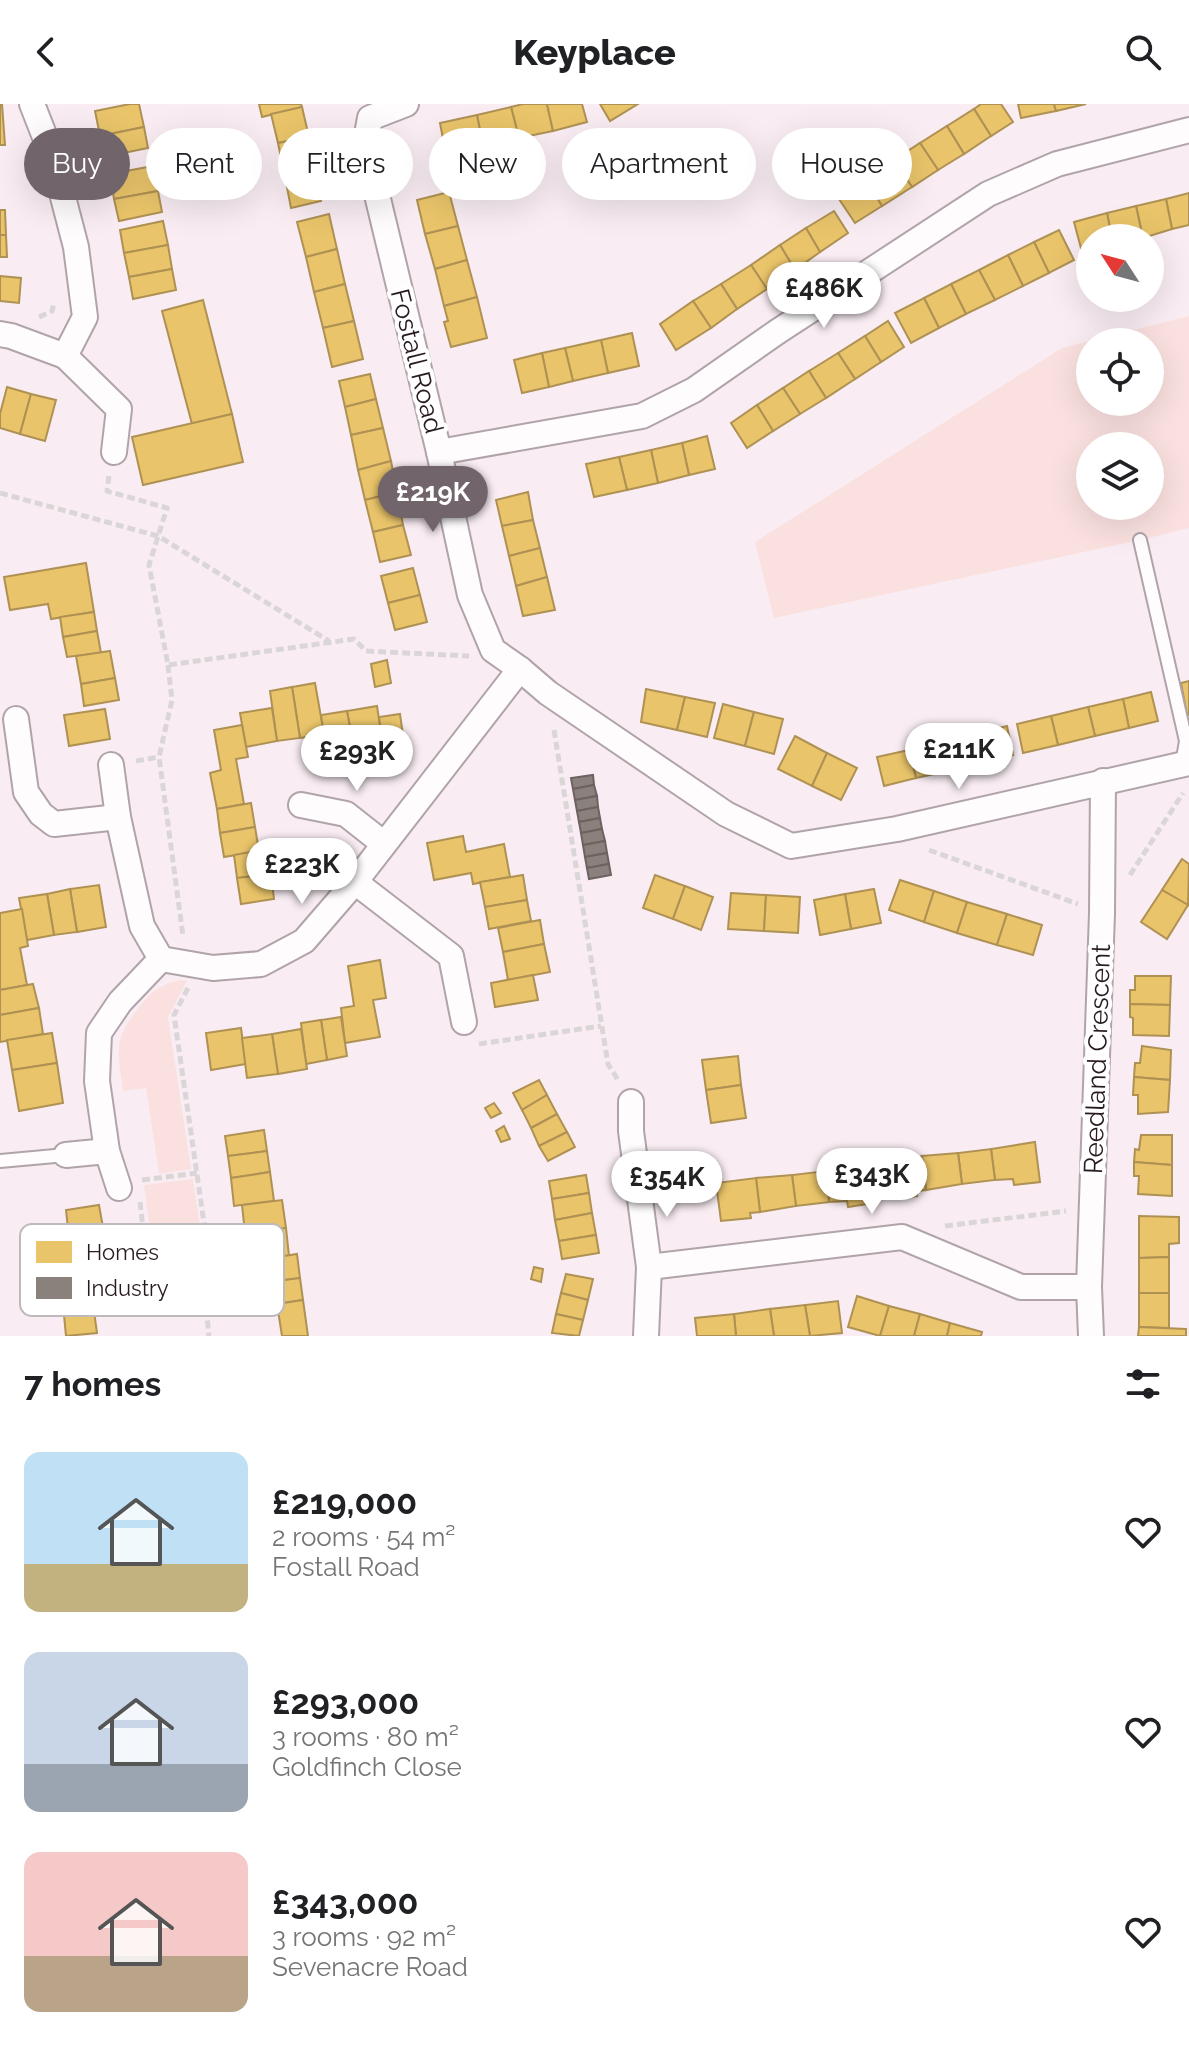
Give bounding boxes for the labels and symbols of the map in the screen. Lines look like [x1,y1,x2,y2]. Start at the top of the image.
north arrow [1076,224,1164,312]
pin: £486K [768,262,880,330]
street label: Fostall Road [385,286,449,436]
pin: £219K [377,466,489,534]
pin: £211K [903,723,1015,791]
pin: £293K [301,725,413,793]
pin: £223K [246,838,358,906]
street label: Reedland Crescent [1078,943,1116,1174]
pin: £343K [816,1148,928,1216]
pin: £354K [611,1151,723,1219]
legend [20,1224,284,1316]
text: Homes [86,1239,159,1265]
text: Industry [86,1275,169,1301]

